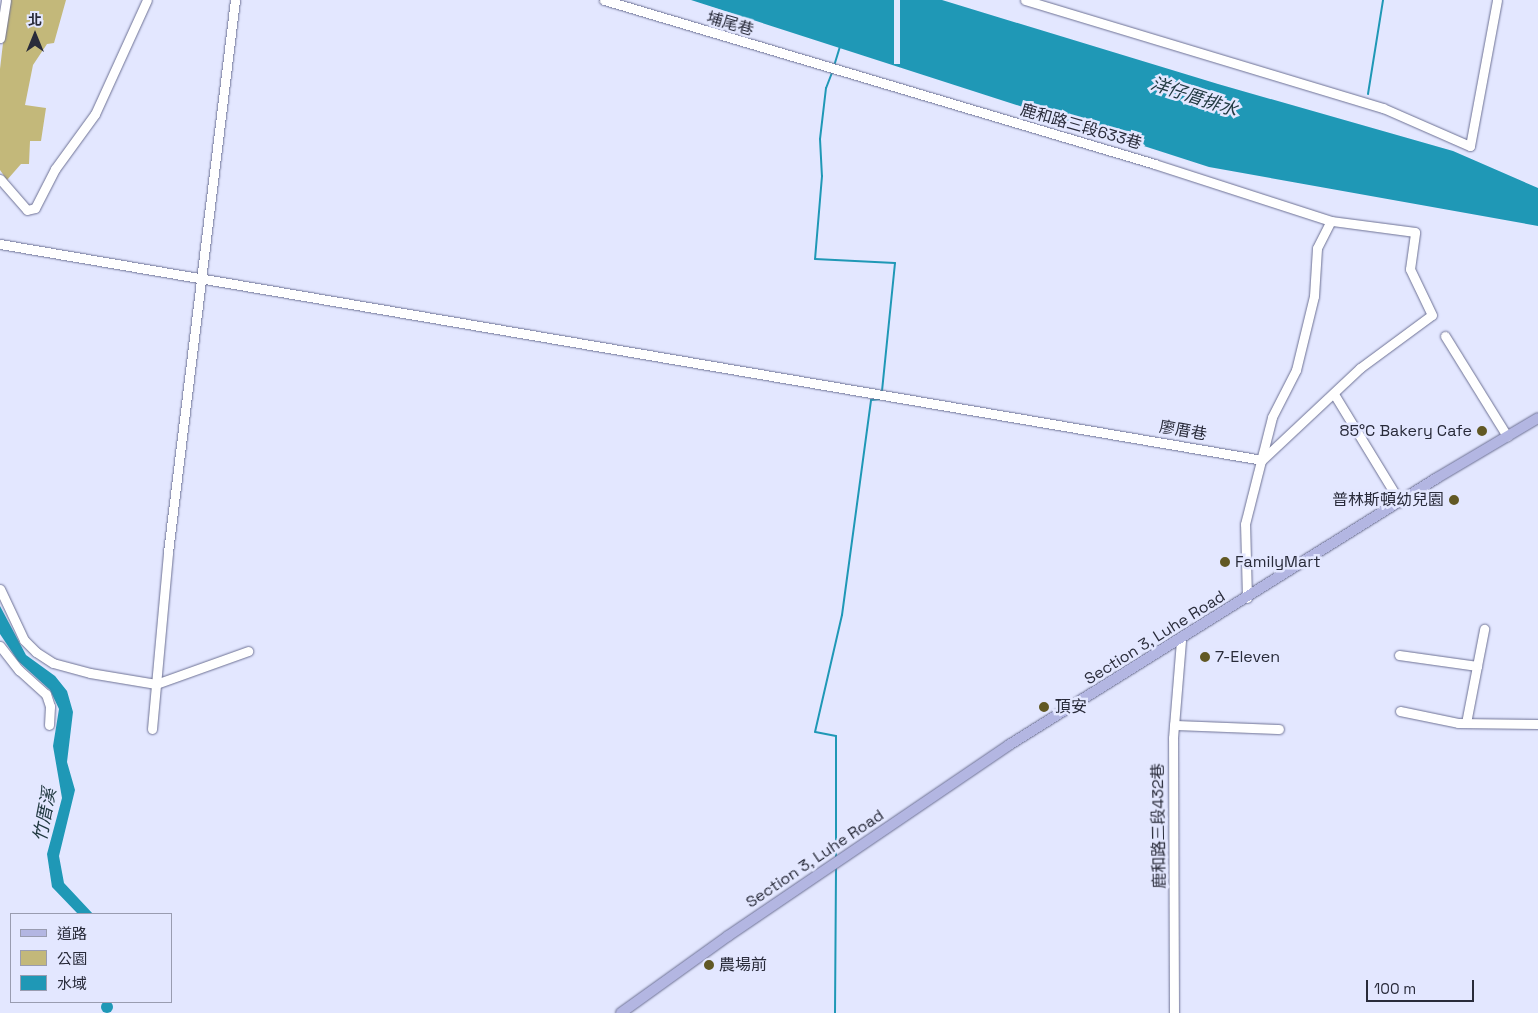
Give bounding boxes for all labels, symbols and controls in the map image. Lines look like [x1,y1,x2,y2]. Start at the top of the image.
street label: 埔尾巷 [704,8,756,40]
north arrow [10,10,60,60]
text: 北 [28,11,42,29]
water label: 洋仔厝排水 [1148,73,1240,121]
street label: 鹿和路三段633巷 [1018,101,1144,153]
street label: 廖厝巷 [1158,417,1208,445]
place label: 85°C Bakery Cafe [1339,421,1472,441]
marker: 85°C Bakery Cafe [1476,425,1488,437]
place label: 普林斯頓幼兒園 [1332,490,1444,510]
marker: 普林斯頓幼兒園 [1448,494,1460,506]
place label: FamilyMart [1235,552,1321,572]
marker: FamilyMart [1219,556,1231,568]
street label: Section 3, Luhe Road [1081,587,1229,689]
place label: 7-Eleven [1215,647,1280,667]
marker: 7-Eleven [1199,651,1211,663]
place label: 頂安 [1055,697,1087,717]
marker: 頂安 [1037,700,1051,714]
street label: 鹿和路三段432巷 [1148,763,1170,889]
water label: 竹厝溪 [29,786,61,844]
street label: Section 3, Luhe Road [742,806,888,912]
legend [10,913,172,1003]
text: 道路 [57,924,87,943]
text: 公園 [57,949,87,968]
place label: 農場前 [719,955,767,975]
marker: 農場前 [703,959,715,971]
scale bar [1368,970,1476,1002]
text: 水域 [57,974,87,993]
text: 100 m [1374,979,1416,998]

